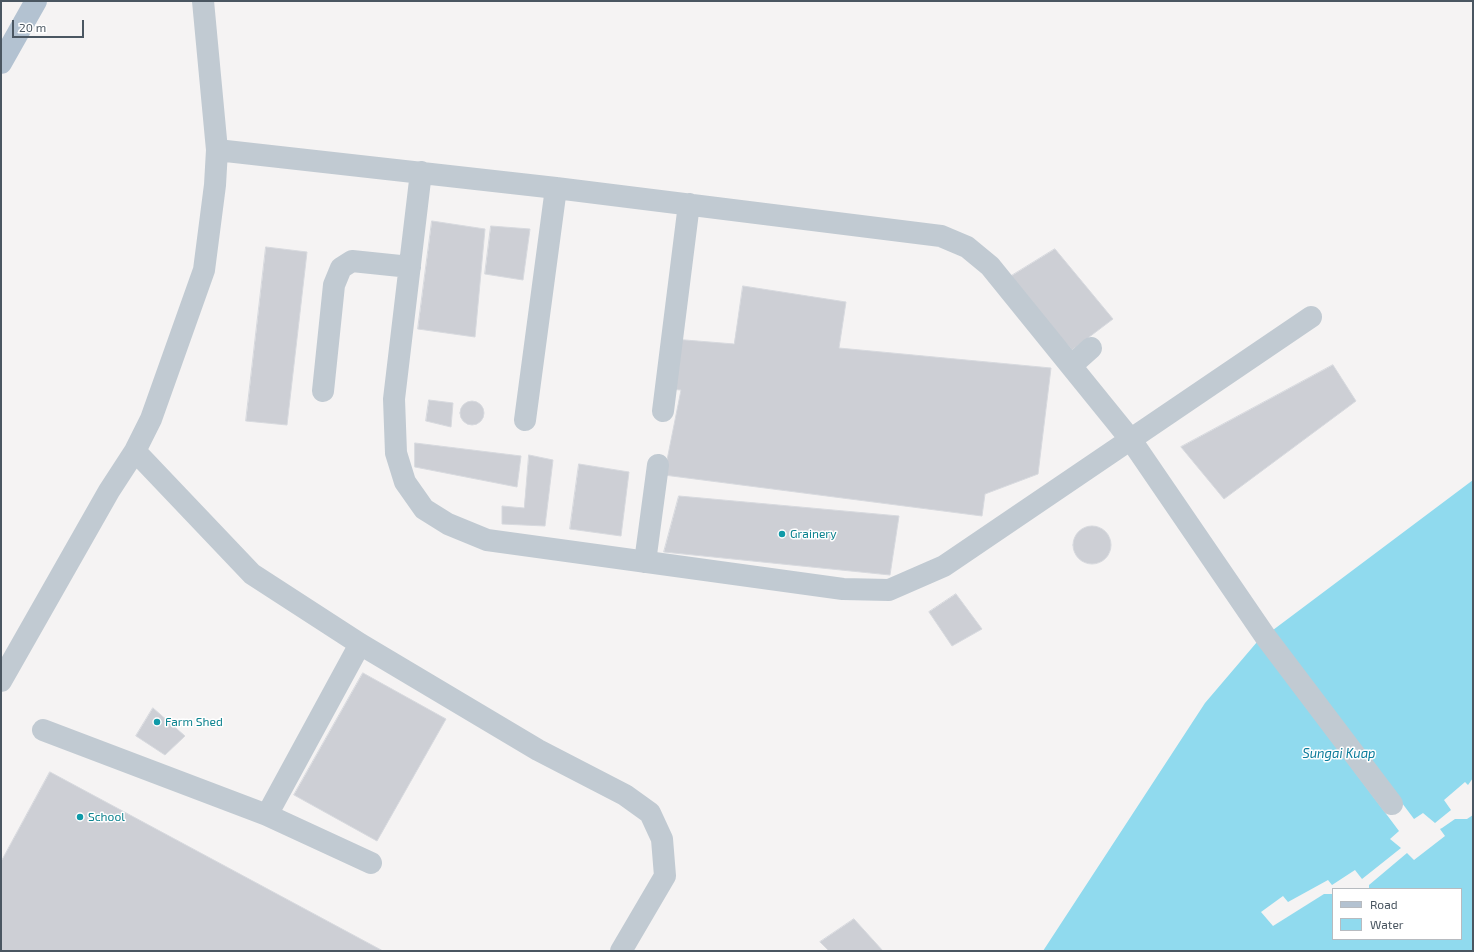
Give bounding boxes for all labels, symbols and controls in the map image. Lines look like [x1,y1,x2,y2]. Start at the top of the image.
scale bar [14,12,86,38]
text: 20 m [19,20,46,34]
place label: Grainery [790,527,836,541]
marker: Grainery [777,529,787,539]
place label: Farm Shed [165,715,223,729]
marker: Farm Shed [152,717,162,727]
water label: Sungai Kuap [1302,746,1376,762]
place label: School [88,810,125,824]
marker: School [75,812,85,822]
legend [1332,888,1462,940]
text: Road [1370,897,1398,911]
text: Water [1370,917,1404,931]

